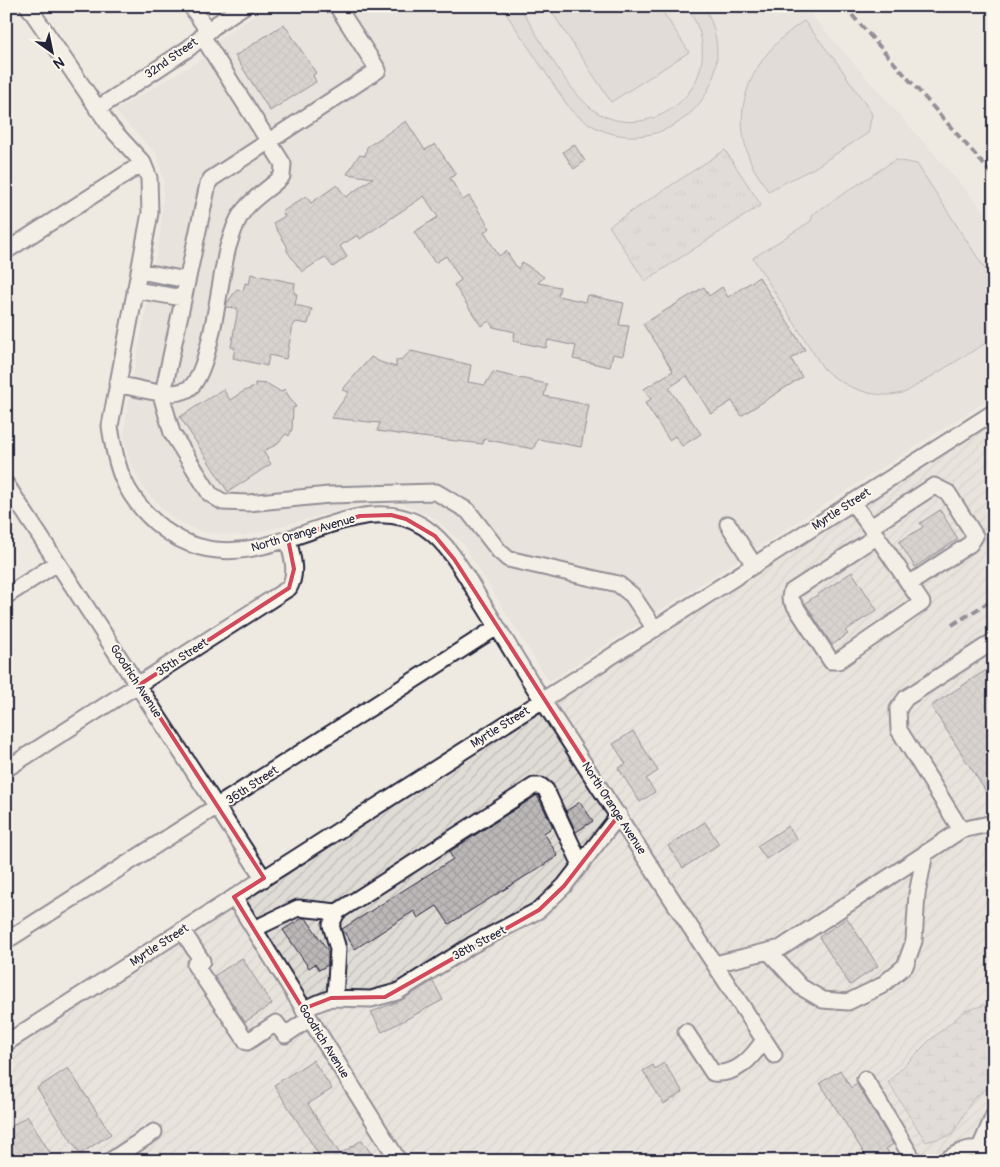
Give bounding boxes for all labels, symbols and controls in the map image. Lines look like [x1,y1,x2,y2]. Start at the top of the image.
north arrow [28,28,78,78]
street label: 32nd Street [142,35,201,82]
text: N [50,53,67,72]
street label: Myrtle Street [809,485,874,534]
street label: North Orange Avenue [250,511,357,555]
street label: 35th Street [154,635,211,680]
street label: Goodrich Avenue [106,642,165,721]
street label: Myrtle Street [468,703,533,751]
street label: North Orange Avenue [578,759,649,857]
street label: 36th Street [223,763,281,808]
street label: Myrtle Street [127,921,192,970]
street label: 38th Street [450,923,509,964]
street label: Goodrich Avenue [295,1002,352,1081]

